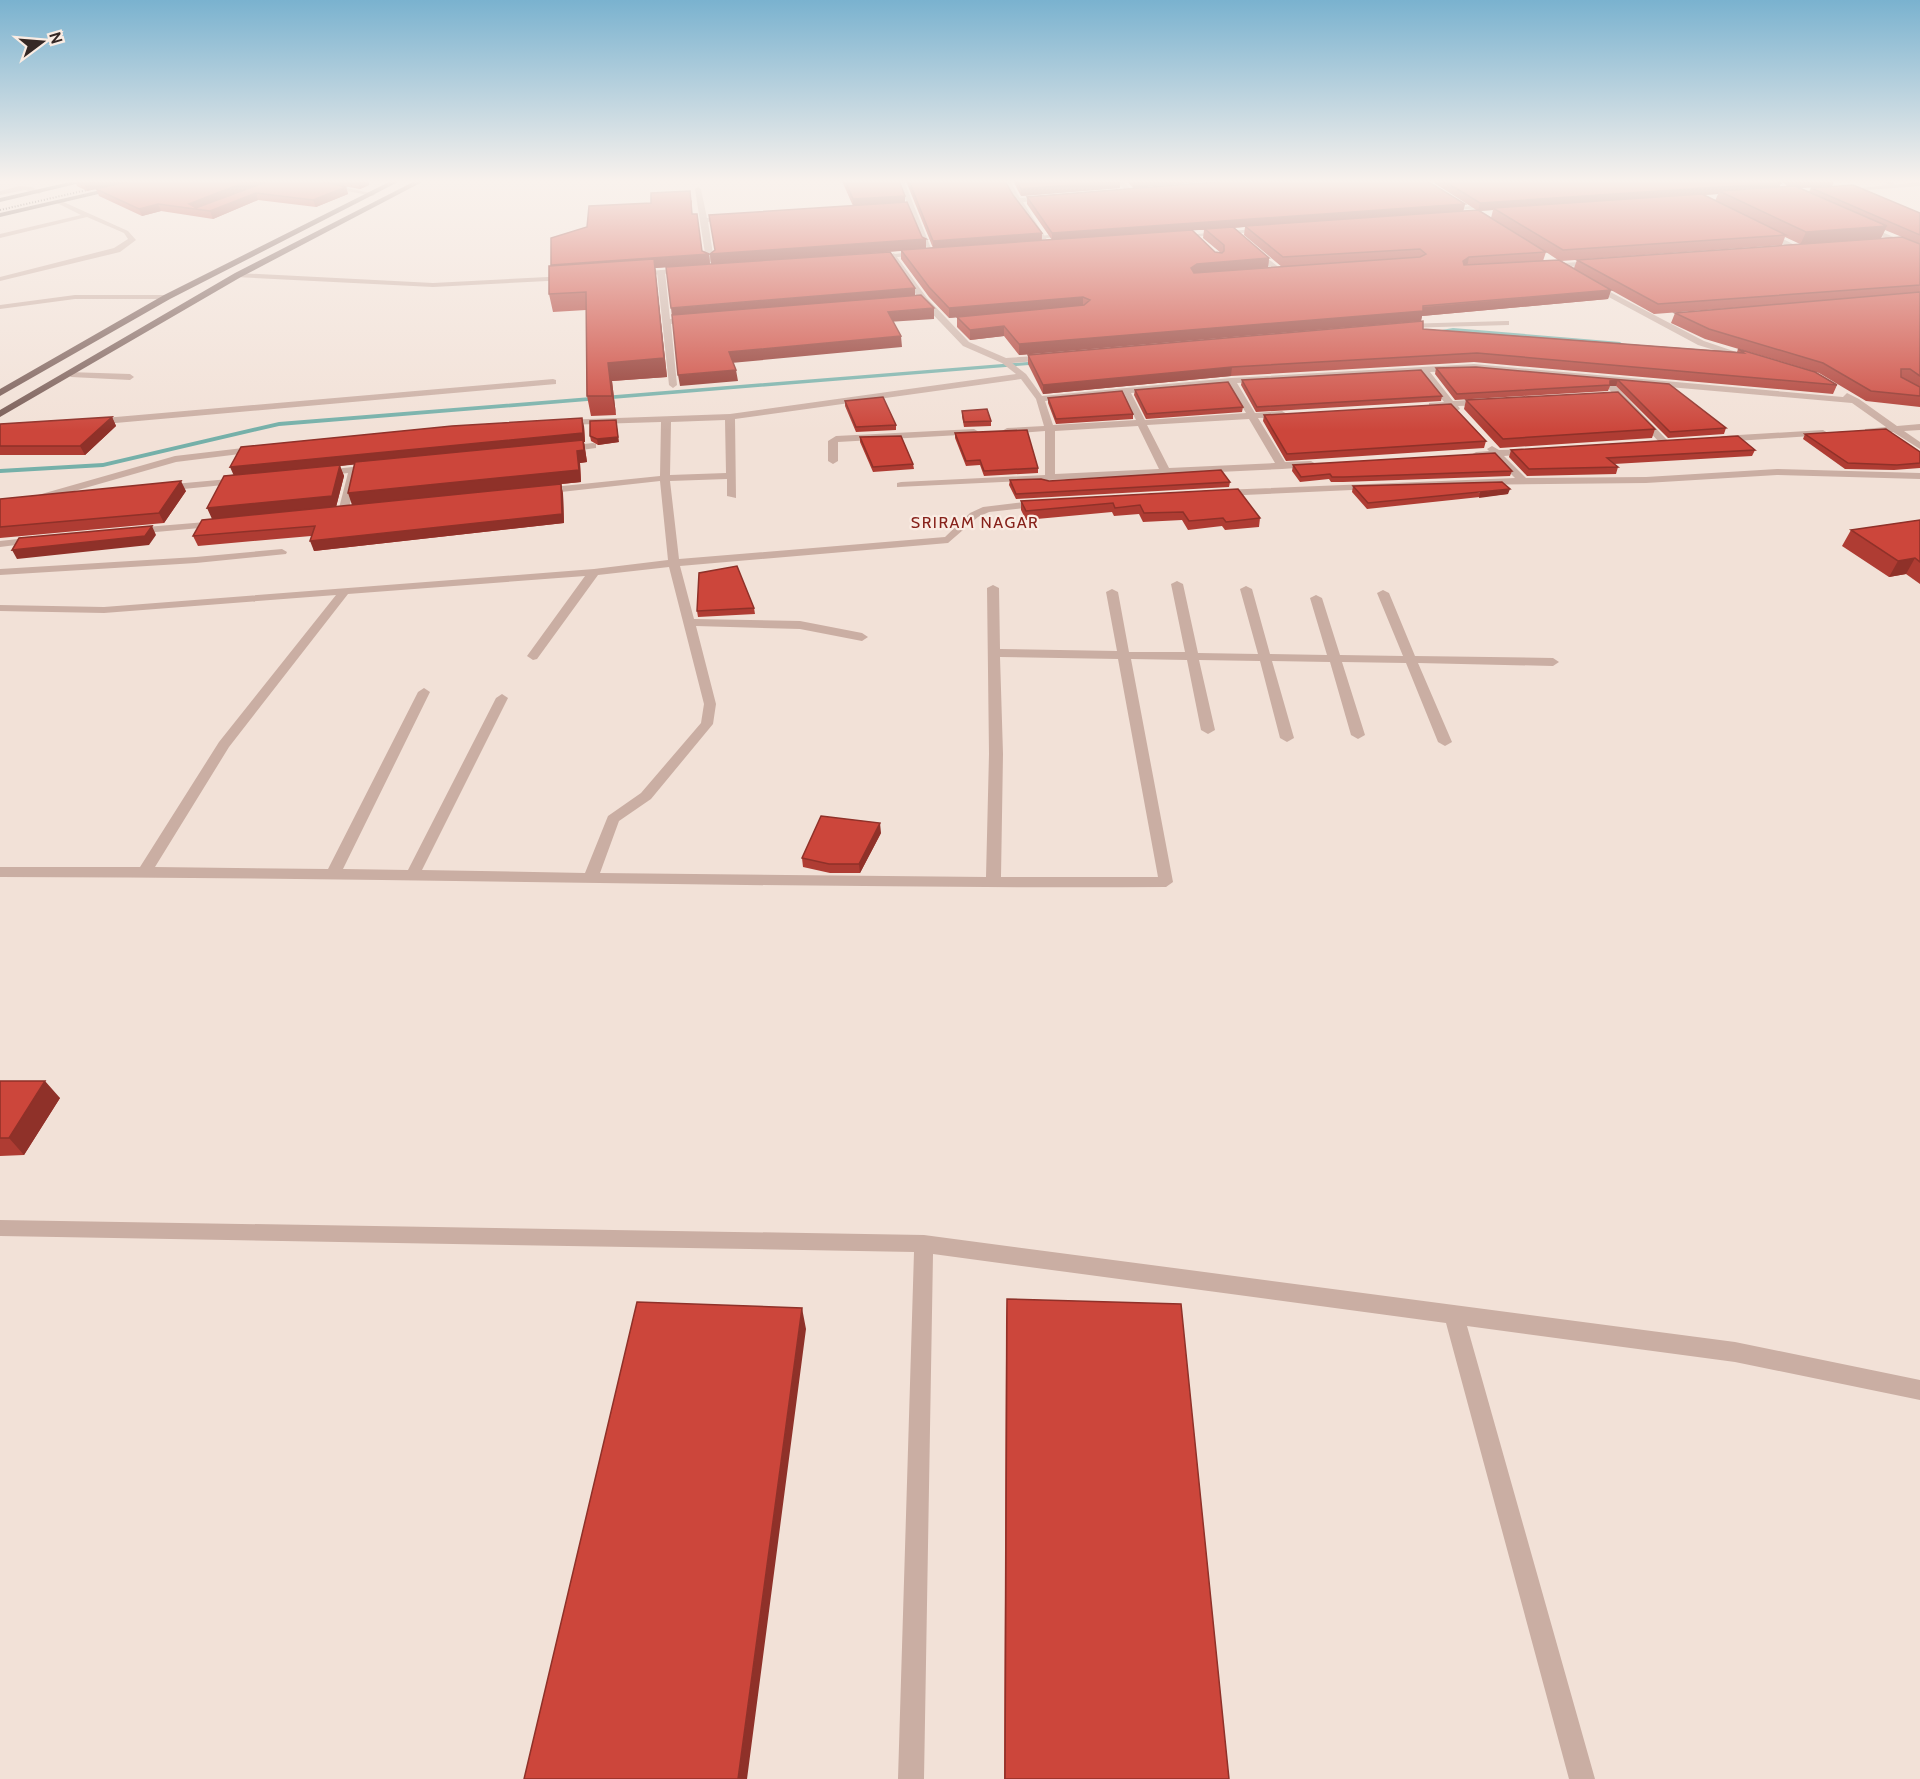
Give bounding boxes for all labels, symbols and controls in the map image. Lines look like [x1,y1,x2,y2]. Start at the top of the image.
north arrow [12,12,72,72]
text: N [45,30,67,46]
district label: SRIRAM NAGAR [911,513,1039,532]

